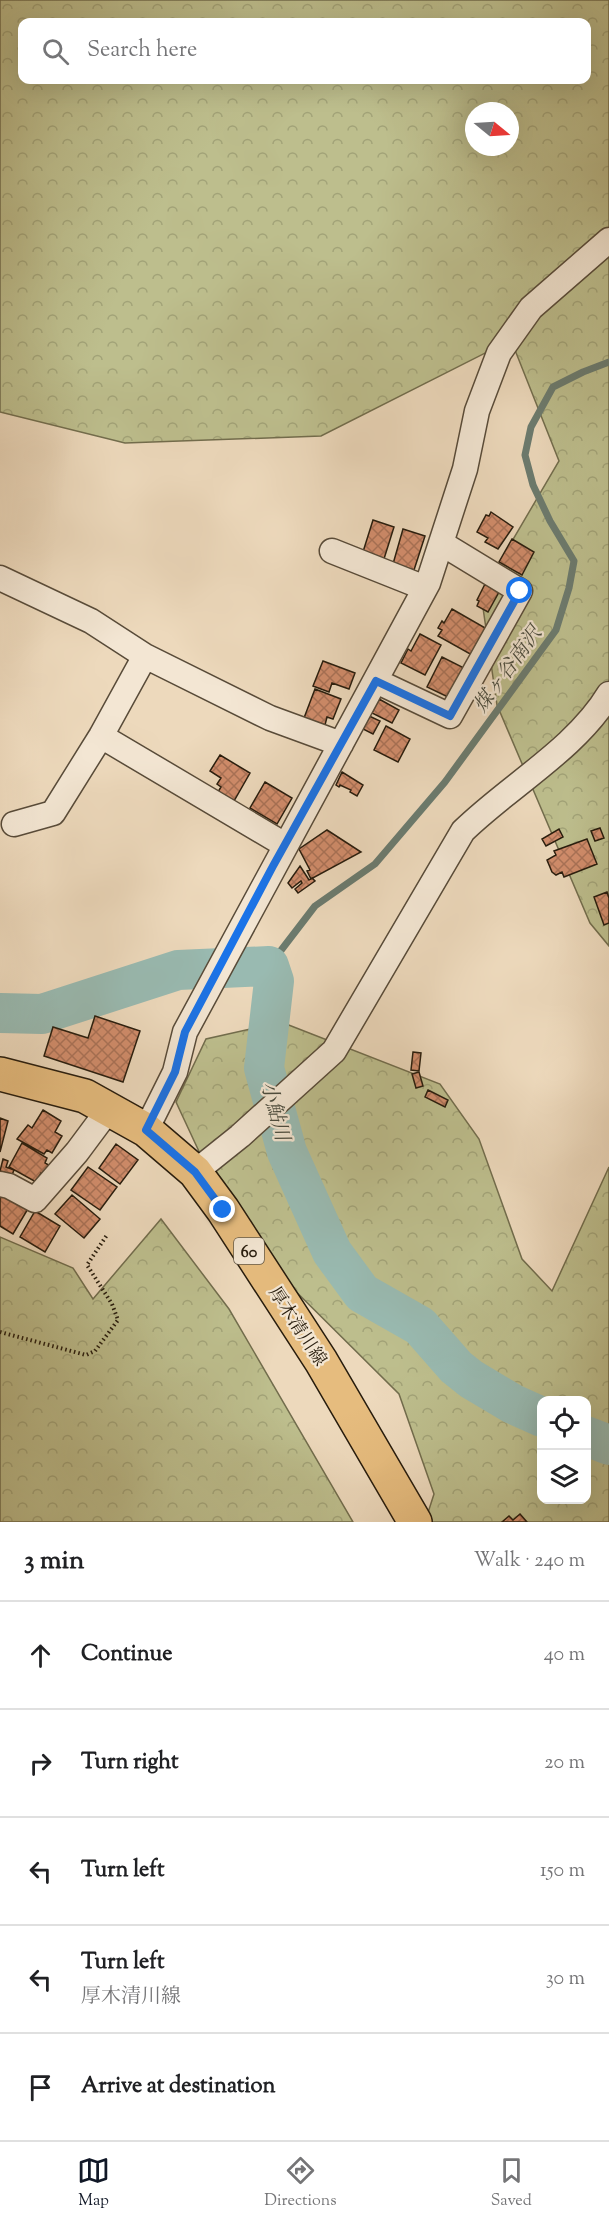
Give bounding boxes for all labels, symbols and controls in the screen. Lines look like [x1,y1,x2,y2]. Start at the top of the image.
search box [18,18,591,84]
icon: search [39,35,72,68]
text: Search here [87,35,197,67]
north arrow [465,102,519,156]
route start [506,577,532,603]
water label: 煤ヶ谷南沢 [468,619,552,719]
water label: 小鮎川 [252,1079,296,1146]
route end [209,1196,235,1222]
road number: 60 [234,1238,264,1264]
street label: 厚木清川線 [261,1282,332,1372]
map controls [537,1396,591,1504]
button: locate [537,1396,591,1450]
button: layers [537,1450,591,1504]
text: 3 min [24,1543,84,1580]
text: Walk · 240 m [474,1547,585,1576]
icon: ahead [24,1639,57,1672]
text: Continue [81,1639,172,1671]
text: 40 m [544,1641,585,1670]
icon: right [24,1747,57,1780]
text: Turn right [81,1747,178,1779]
text: 20 m [544,1749,585,1778]
icon: left [24,1855,57,1888]
text: Turn left [81,1855,164,1887]
text: 150 m [540,1857,585,1886]
text: Turn left [81,1947,164,1979]
icon: left [24,1963,57,1996]
text: 30 m [546,1965,585,1994]
text: 厚木清川線 [81,1983,181,2012]
icon: arrive [24,2071,57,2104]
text: Arrive at destination [81,2071,276,2103]
tab: Map [77,2154,110,2213]
tab: Directions [264,2154,337,2213]
tab: Saved [491,2154,532,2213]

